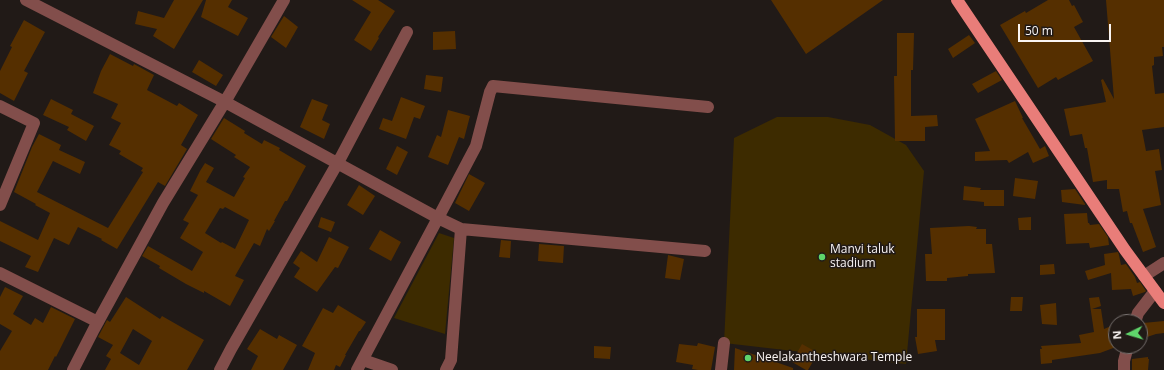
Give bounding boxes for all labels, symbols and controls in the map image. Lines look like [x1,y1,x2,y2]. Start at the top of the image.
scale bar [1020,16,1113,42]
text: 50 m [1025,22,1053,39]
place label: Manvi taluk stadium [830,243,895,271]
marker: Manvi taluk stadium [817,252,827,262]
north arrow [1108,314,1148,354]
text: N [1109,330,1124,340]
place label: Neelakantheshwara Temple [756,351,912,365]
marker: Neelakantheshwara Temple [743,353,753,363]

